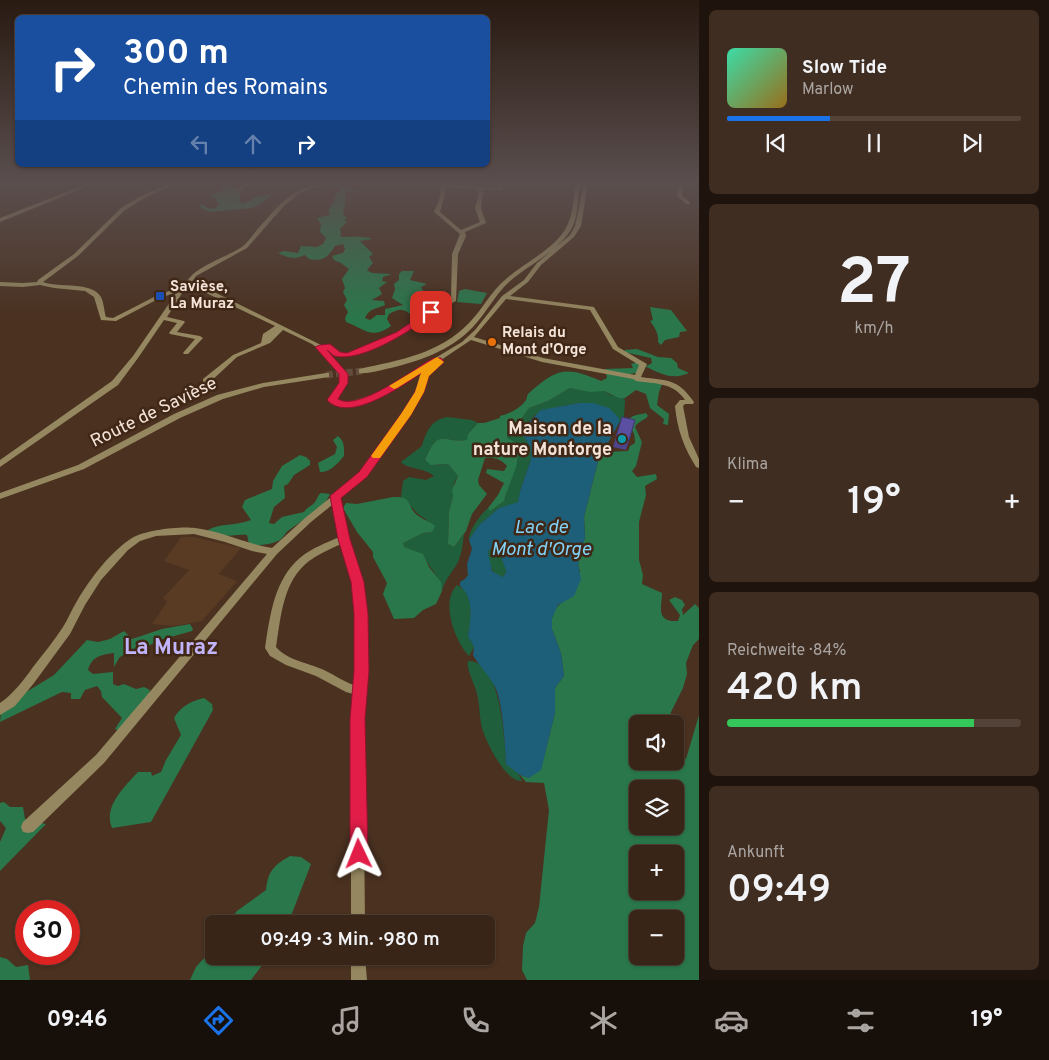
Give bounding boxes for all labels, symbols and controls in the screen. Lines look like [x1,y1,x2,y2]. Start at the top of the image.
text: 300 m [123,32,229,76]
icon: right [40,35,105,100]
text: Slow Tide [802,56,887,80]
text: Chemin des Romains [123,75,328,102]
text: Marlow [802,80,854,100]
icon: previous [762,129,790,157]
icon: pause [860,129,888,157]
icon: next [958,129,986,157]
icon: left [186,130,214,158]
icon: ahead [239,130,267,158]
icon: right [292,130,320,158]
text: 27 [837,245,911,327]
place label: Savièse, La Muraz [170,278,234,314]
marker: Savièse, La Muraz [154,290,166,302]
pin [410,291,452,333]
icon: arrive [417,298,445,326]
text: km/h [855,319,893,339]
place label: Relais du Mont d'Orge [502,324,587,360]
marker: Relais du Mont d'Orge [486,336,498,348]
street label: Route de Savièse [87,372,221,454]
place label: Maison de la nature Montorge [473,418,612,462]
marker: Maison de la nature Montorge [616,433,628,445]
text: Klima [727,455,768,475]
text: 19° [847,479,901,528]
text: − [727,486,745,522]
text: + [1003,486,1021,522]
water label: Lac de Mont d'Orge [491,516,591,562]
district label: La Muraz [124,635,218,662]
text: Reichweite · 84% [727,641,846,661]
text: 420 km [727,665,862,714]
map controls [629,715,684,965]
button: sound [629,715,684,770]
button: layers [629,780,684,835]
position arrow [332,827,384,879]
text: Ankunft [727,843,785,863]
button: + [629,845,684,900]
text: 09:49 [727,867,831,916]
speed limit sign: 30 [15,900,80,965]
button: − [629,910,684,965]
text: 09:49 · 3 Min. · 980 m [260,928,440,952]
icon: directions [201,1003,236,1038]
icon: music [329,1003,364,1038]
icon: phone [458,1003,493,1038]
icon: climate [586,1003,621,1038]
icon: car [714,1003,749,1038]
icon: filters [843,1003,878,1038]
text: 09:46 [47,1007,108,1034]
text: 19° [971,1007,1002,1034]

